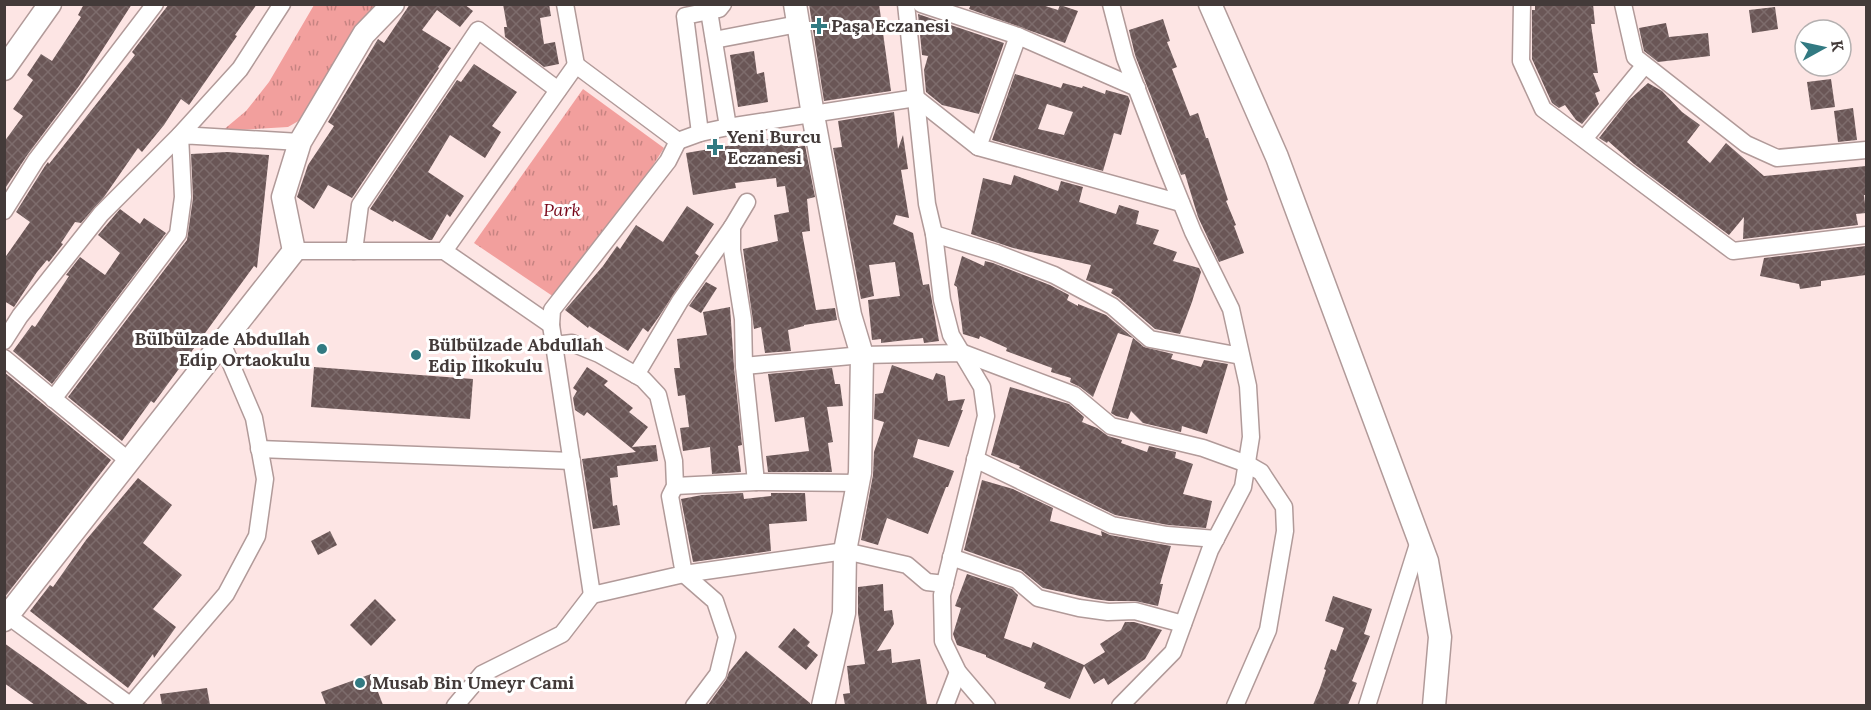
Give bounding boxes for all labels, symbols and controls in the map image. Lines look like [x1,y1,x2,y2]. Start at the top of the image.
place label: Paşa Eczanesi [831,14,950,37]
north arrow [1793,18,1853,78]
marker: Paşa Eczanesi [812,19,826,33]
text: K [1827,39,1849,54]
place label: Yeni Burcu Eczanesi [727,125,821,169]
marker: Yeni Burcu Eczanesi [708,140,722,154]
park label: Park [543,198,581,221]
place label: Bülbülzade Abdullah Edip Ortaokulu [135,327,310,371]
place label: Bülbülzade Abdullah Edip İlkokulu [428,333,603,377]
marker: Bülbülzade Abdullah Edip Ortaokulu [315,342,329,356]
marker: Bülbülzade Abdullah Edip İlkokulu [409,348,423,362]
place label: Musab Bin Umeyr Cami [372,671,574,694]
marker: Musab Bin Umeyr Cami [353,676,367,690]

